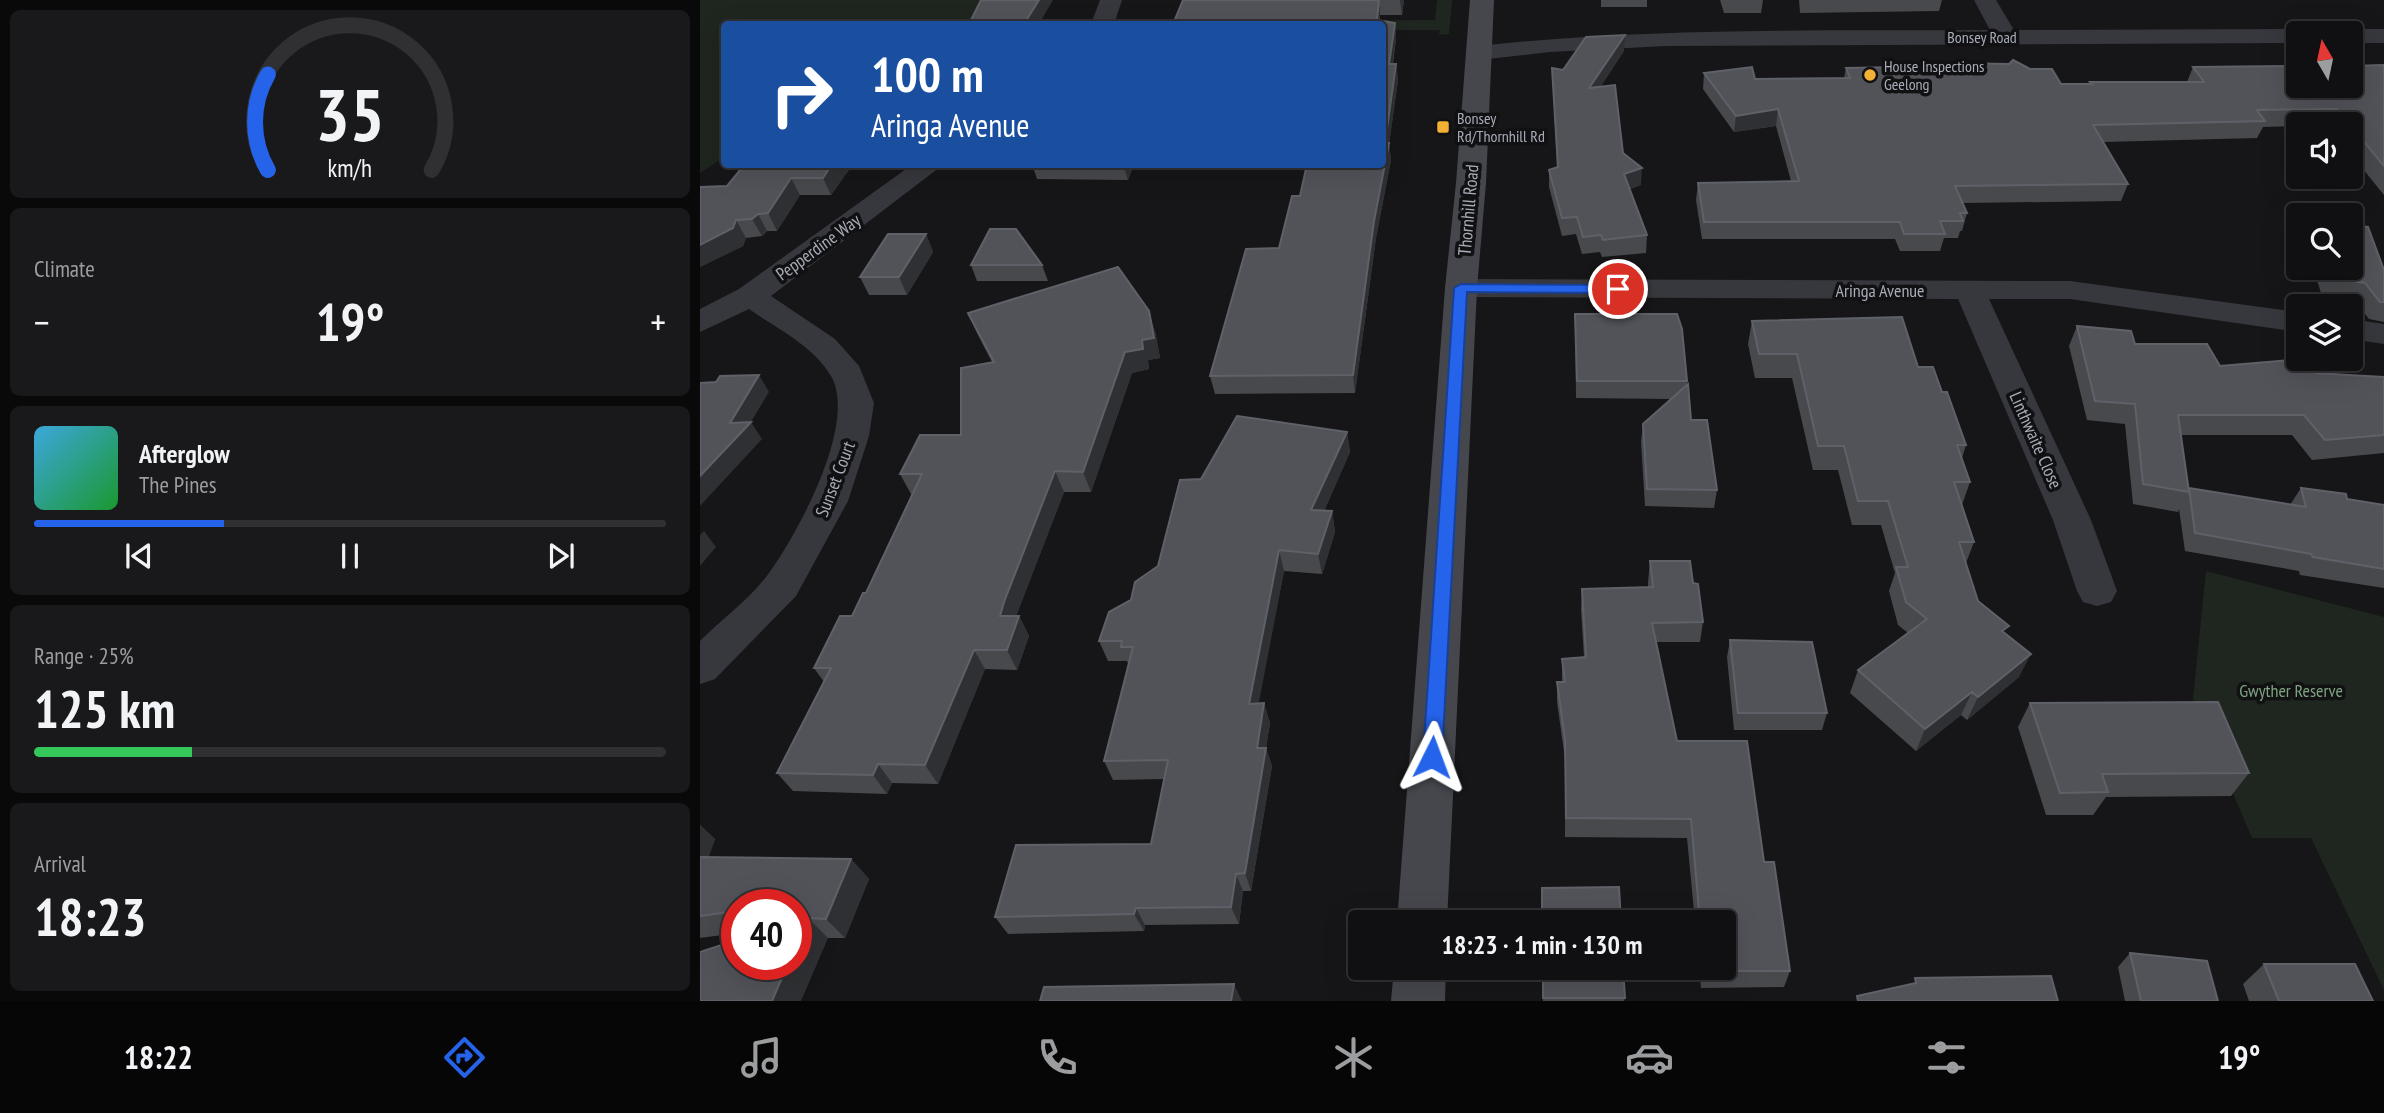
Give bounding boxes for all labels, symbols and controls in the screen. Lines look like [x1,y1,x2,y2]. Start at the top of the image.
north arrow [2286,21,2362,98]
map controls [2286,21,2363,371]
street label: Bonsey Road [1947,27,2017,47]
text: 100 m [871,42,984,106]
icon: right [756,49,847,140]
place label: House Inspections Geelong [1884,56,1984,94]
text: 35 [315,66,385,160]
marker: House Inspections Geelong [1862,67,1878,83]
text: Aringa Avenue [871,104,1029,146]
place label: Bonsey Rd/Thornhill Rd [1457,108,1545,146]
button: sound [2286,112,2363,189]
marker: Bonsey Rd/Thornhill Rd [1435,119,1451,135]
text: km/h [328,152,372,184]
street label: Thornhill Road [1453,164,1483,256]
button: search [2286,203,2363,280]
street label: Pepperdine Way [771,208,865,285]
text: Climate [34,254,95,283]
pin [1588,259,1648,319]
icon: arrive [1599,270,1637,308]
street label: Aringa Avenue [1835,279,1925,302]
text: 19° [316,288,384,355]
button: layers [2286,294,2363,371]
text: − [34,297,50,346]
text: + [650,297,666,346]
street label: Linthwaite Close [2004,388,2068,492]
text: Afterglow [139,437,230,470]
street label: Sunset Court [810,438,860,520]
text: The Pines [139,470,217,499]
icon: previous [120,537,158,575]
icon: pause [331,537,369,575]
icon: next [542,537,580,575]
text: Range · 25% [34,641,134,670]
text: 125 km [34,675,175,742]
park label: Gwyther Reserve [2239,679,2343,702]
position arrow [1395,720,1469,794]
text: Arrival [34,849,86,878]
text: 18:23 [34,883,146,950]
speed limit sign: 40 [721,889,812,980]
text: 18:23 · 1 min · 130 m [1442,928,1642,961]
icon: directions [440,1033,489,1082]
icon: music [737,1033,786,1082]
icon: phone [1033,1033,1082,1082]
icon: climate [1329,1033,1378,1082]
icon: car [1625,1033,1674,1082]
icon: filters [1922,1033,1971,1082]
text: 18:22 [124,1036,193,1078]
text: 19° [2218,1036,2260,1078]

